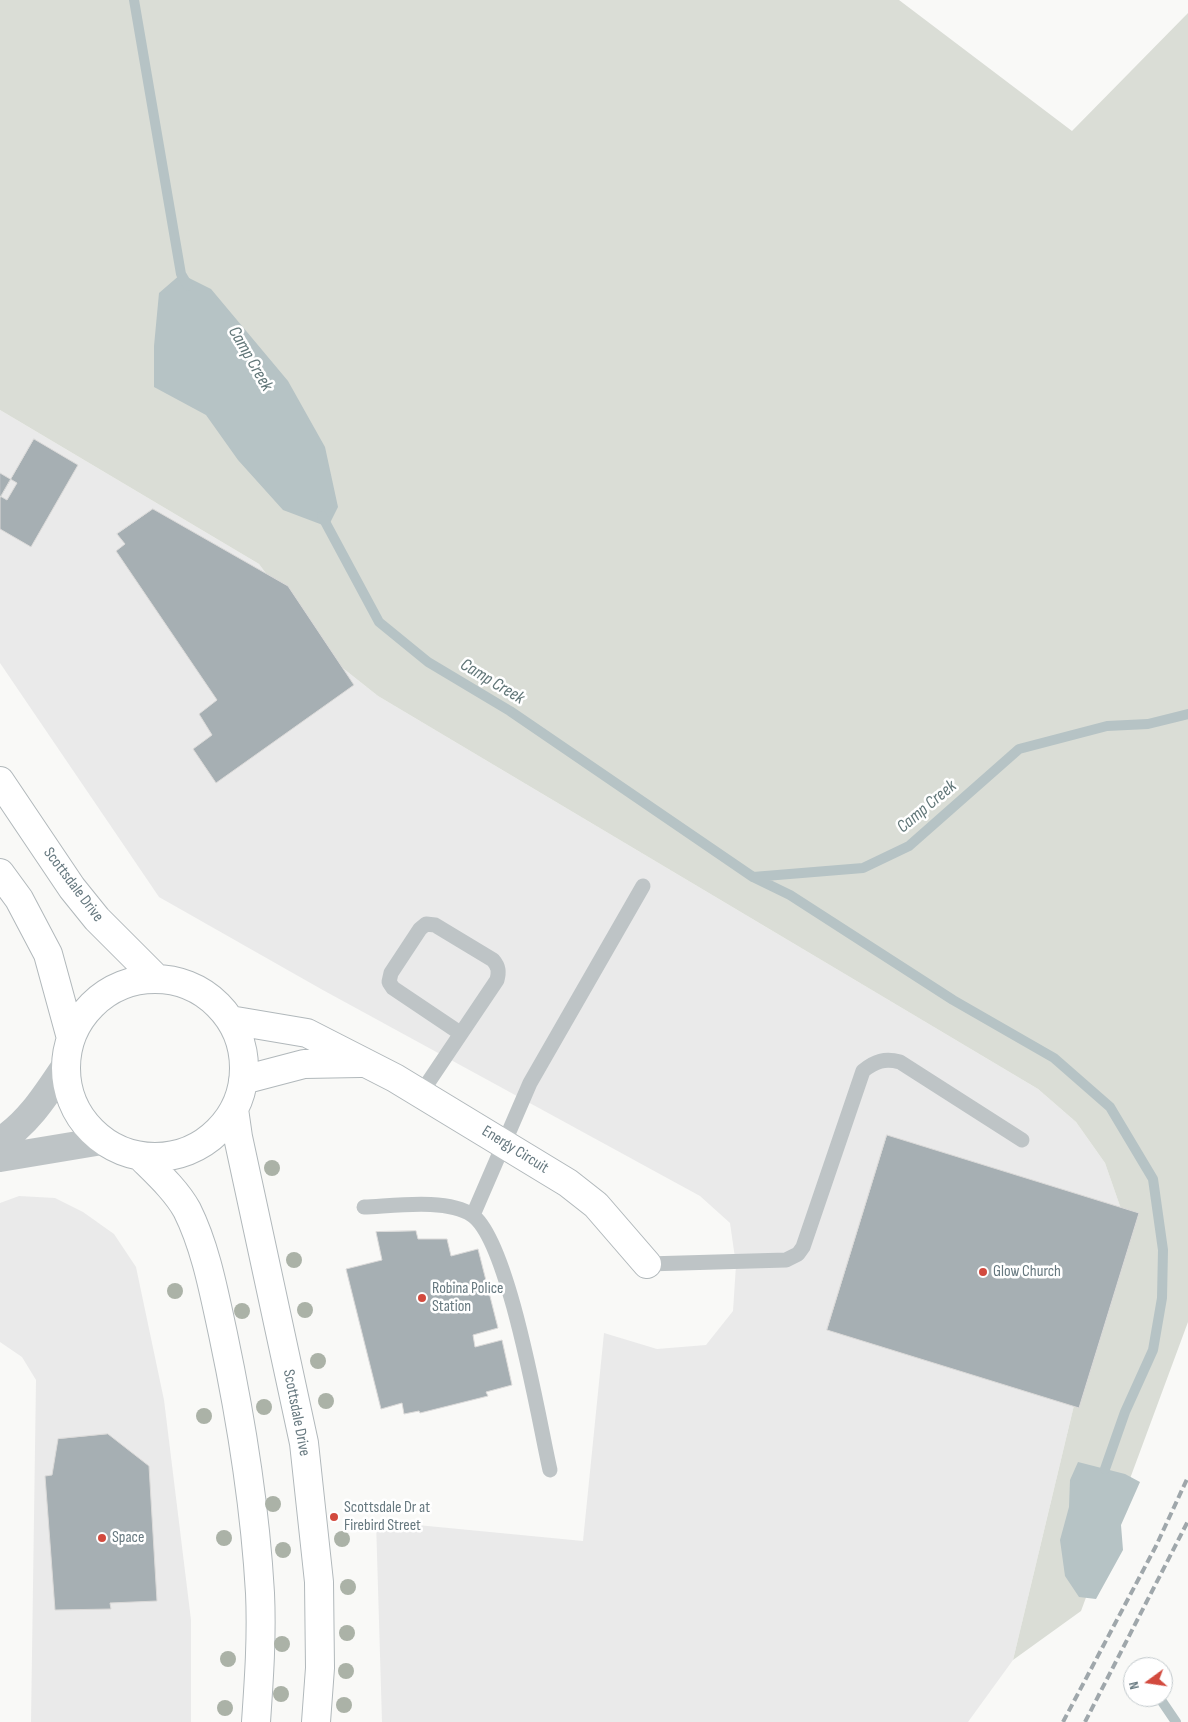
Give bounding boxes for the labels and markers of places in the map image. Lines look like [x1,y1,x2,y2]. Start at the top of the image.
place label: Glow Church [993,1262,1061,1282]
marker: Glow Church [977,1266,989,1278]
place label: Robina Police Station [432,1279,503,1317]
marker: Robina Police Station [416,1292,428,1304]
place label: Scottsdale Dr at Firebird Street [344,1498,430,1536]
marker: Scottsdale Dr at Firebird Street [328,1511,340,1523]
place label: Space [112,1528,144,1548]
marker: Space [96,1532,108,1544]

